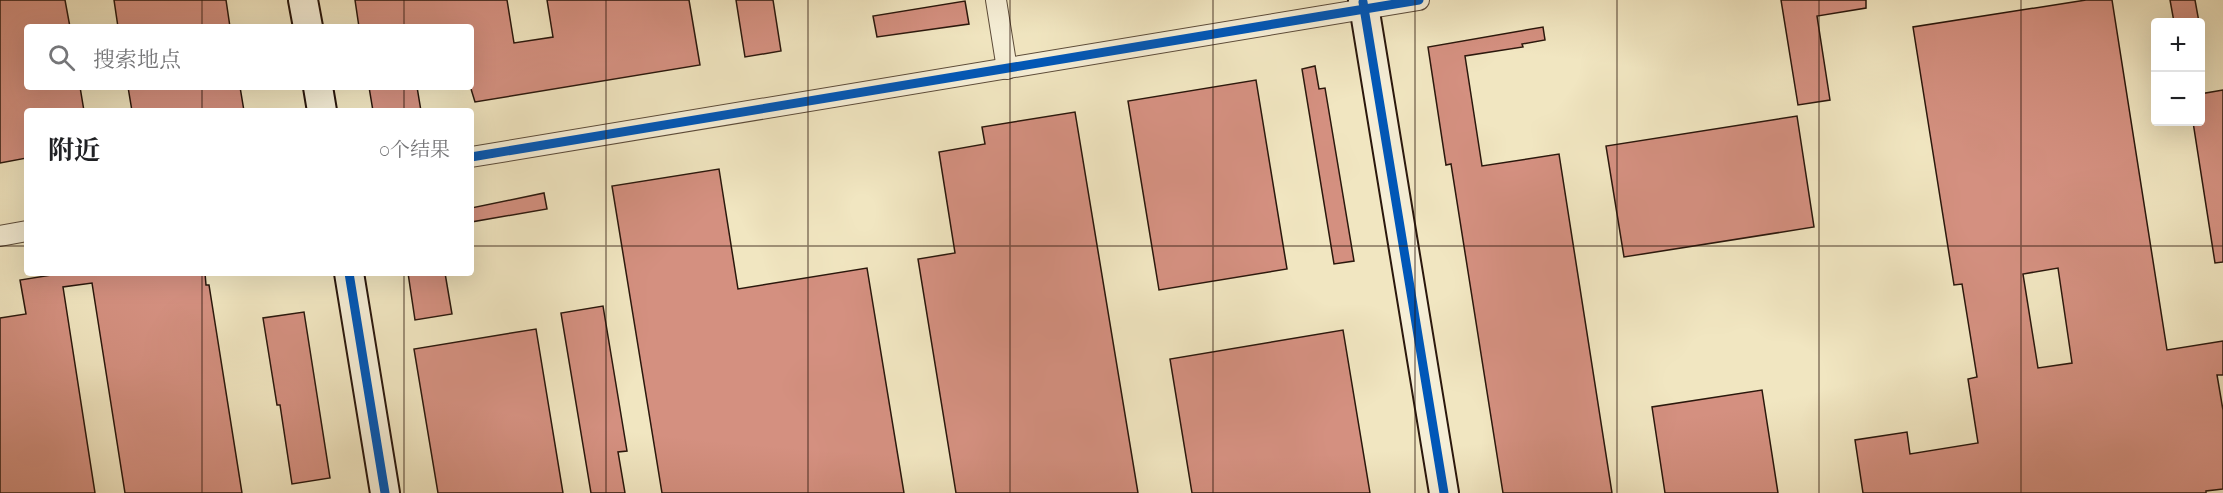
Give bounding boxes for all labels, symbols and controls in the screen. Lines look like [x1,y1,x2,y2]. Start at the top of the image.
map controls [2151,18,2205,126]
button: + [2151,18,2205,72]
search box [24,24,474,90]
icon: search [45,41,78,74]
text: 搜索地点 [93,47,181,73]
button: − [2151,72,2205,126]
text: 附近 [48,135,100,166]
text: 0个结果 [379,138,450,161]

